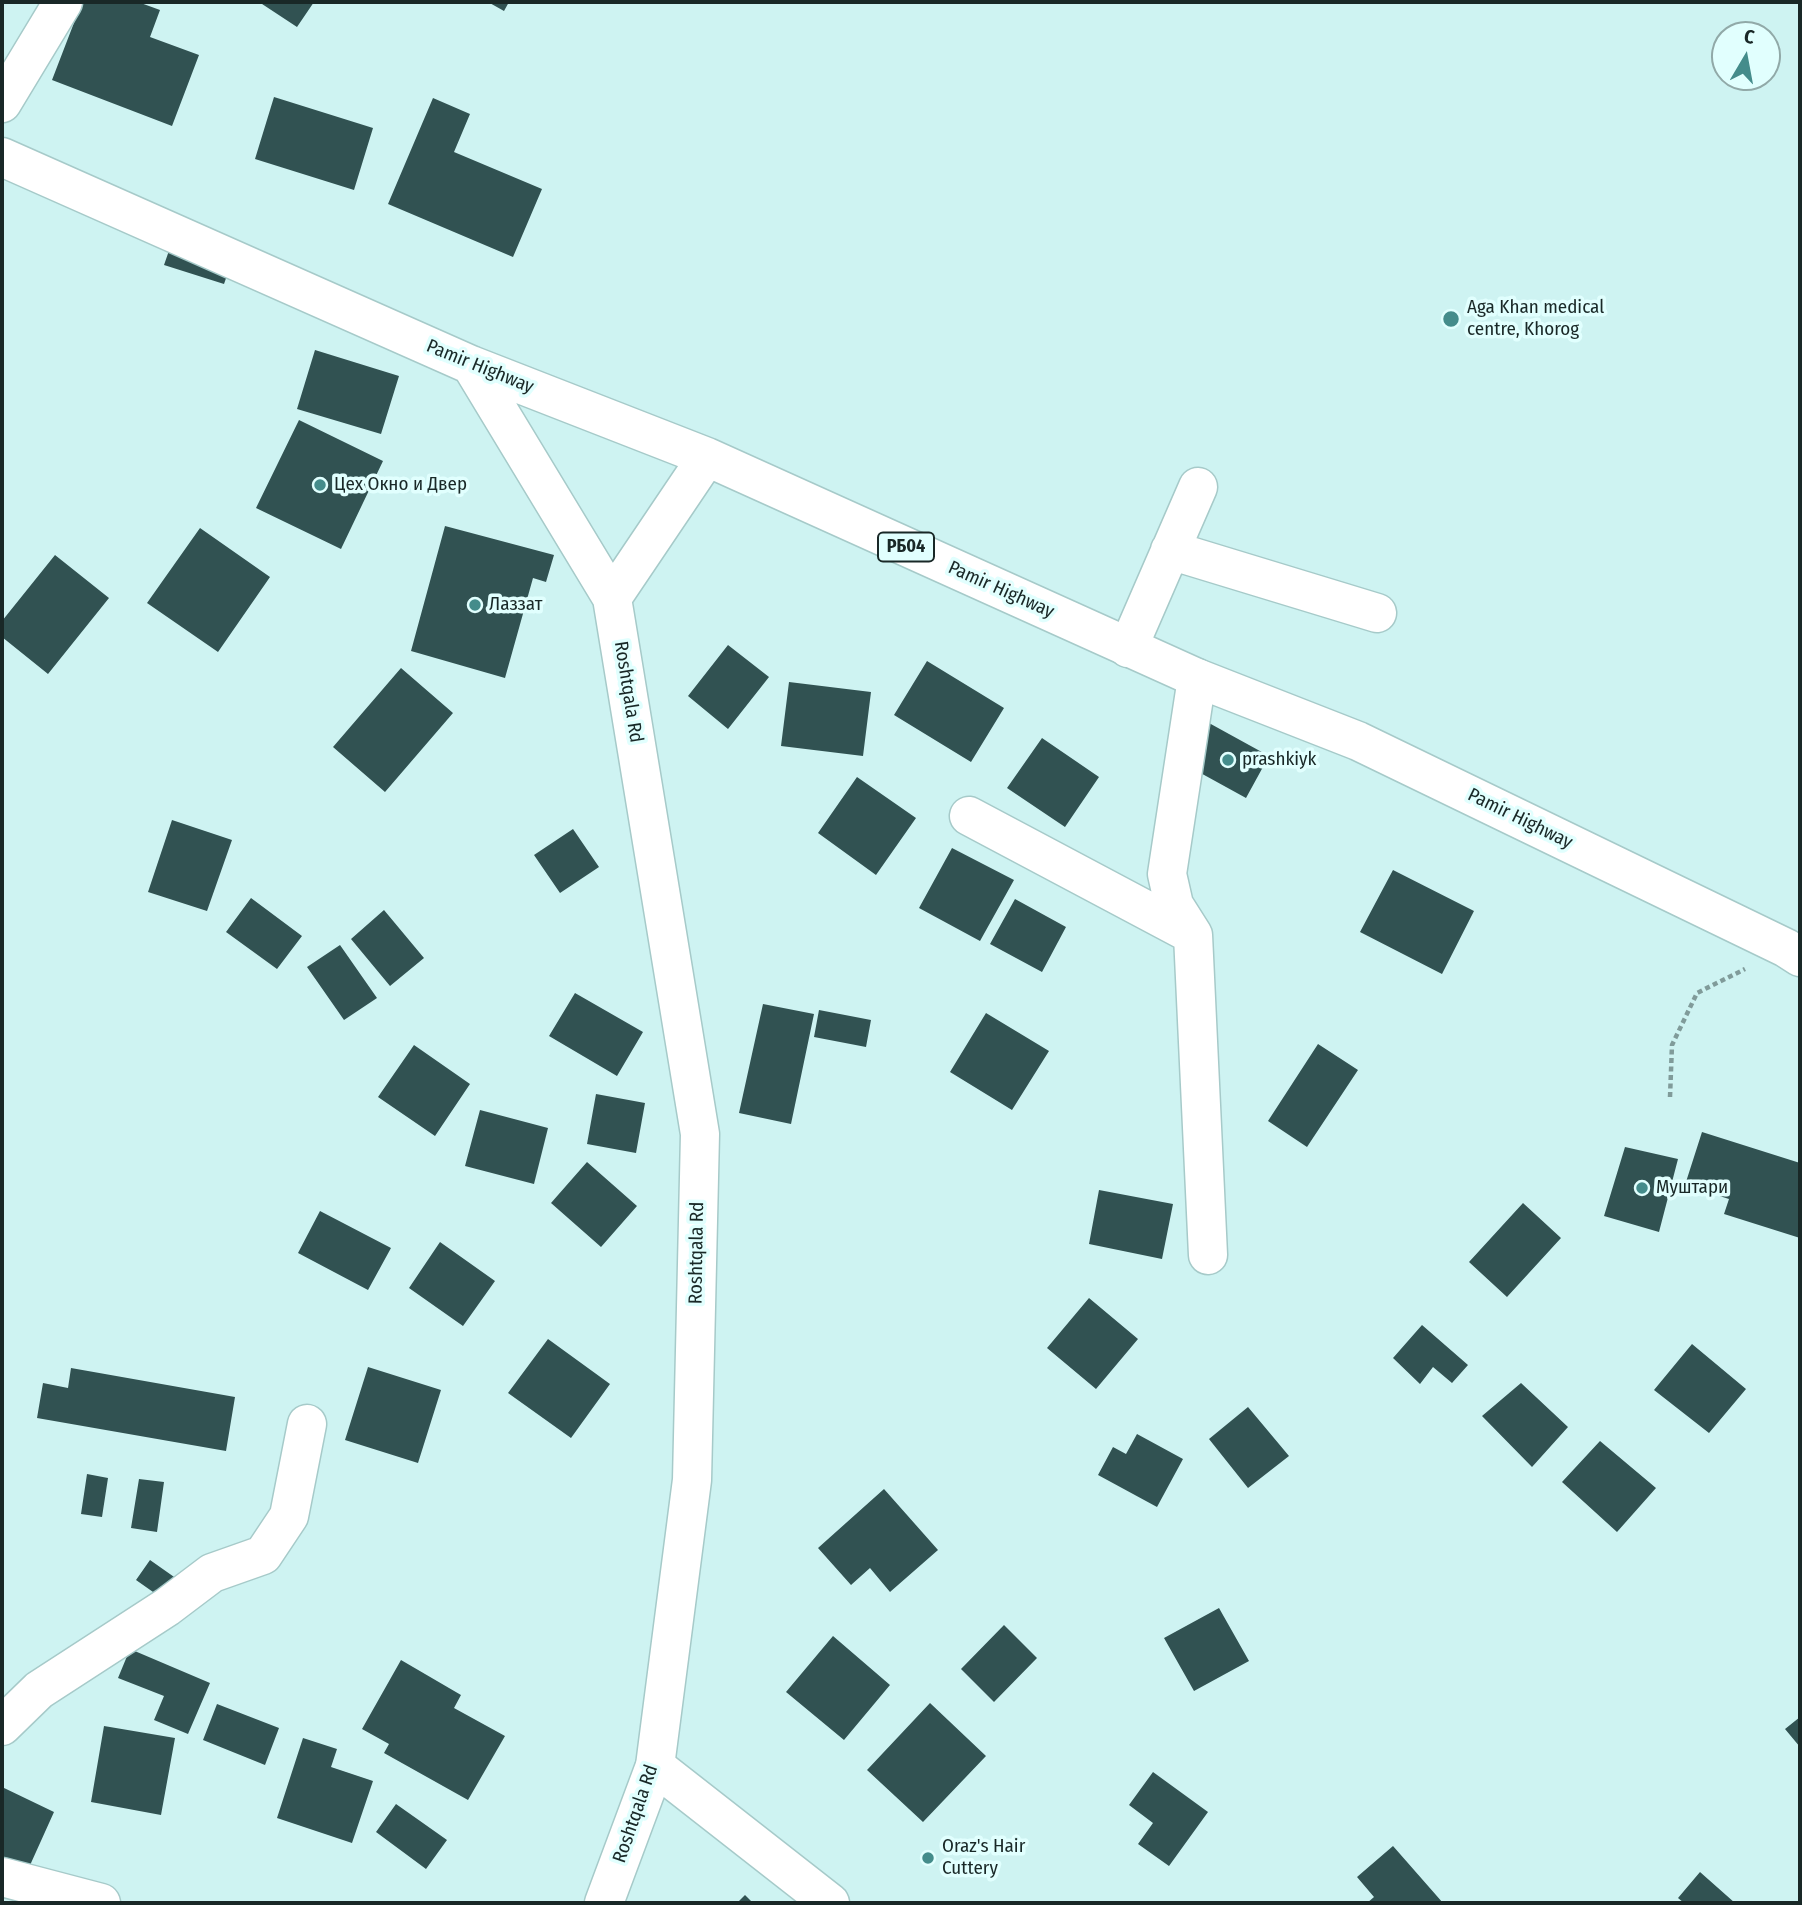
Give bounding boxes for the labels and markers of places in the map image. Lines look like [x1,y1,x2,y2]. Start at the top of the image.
place label: Aga Khan medical centre, Khorog [1467,297,1604,341]
marker: Aga Khan medical centre, Khorog [1441,309,1461,329]
place label: Цех Окно и Двер [334,474,467,496]
marker: Цех Окно и Двер [312,477,328,493]
place label: Лаззат [489,594,542,616]
marker: Лаззат [467,597,483,613]
place label: prashkiyk [1242,749,1316,771]
marker: prashkiyk [1220,752,1236,768]
place label: Муштари [1656,1177,1728,1199]
marker: Муштари [1634,1180,1650,1196]
place label: Oraz's Hair Cuttery [942,1836,1025,1880]
marker: Oraz's Hair Cuttery [920,1850,936,1866]

